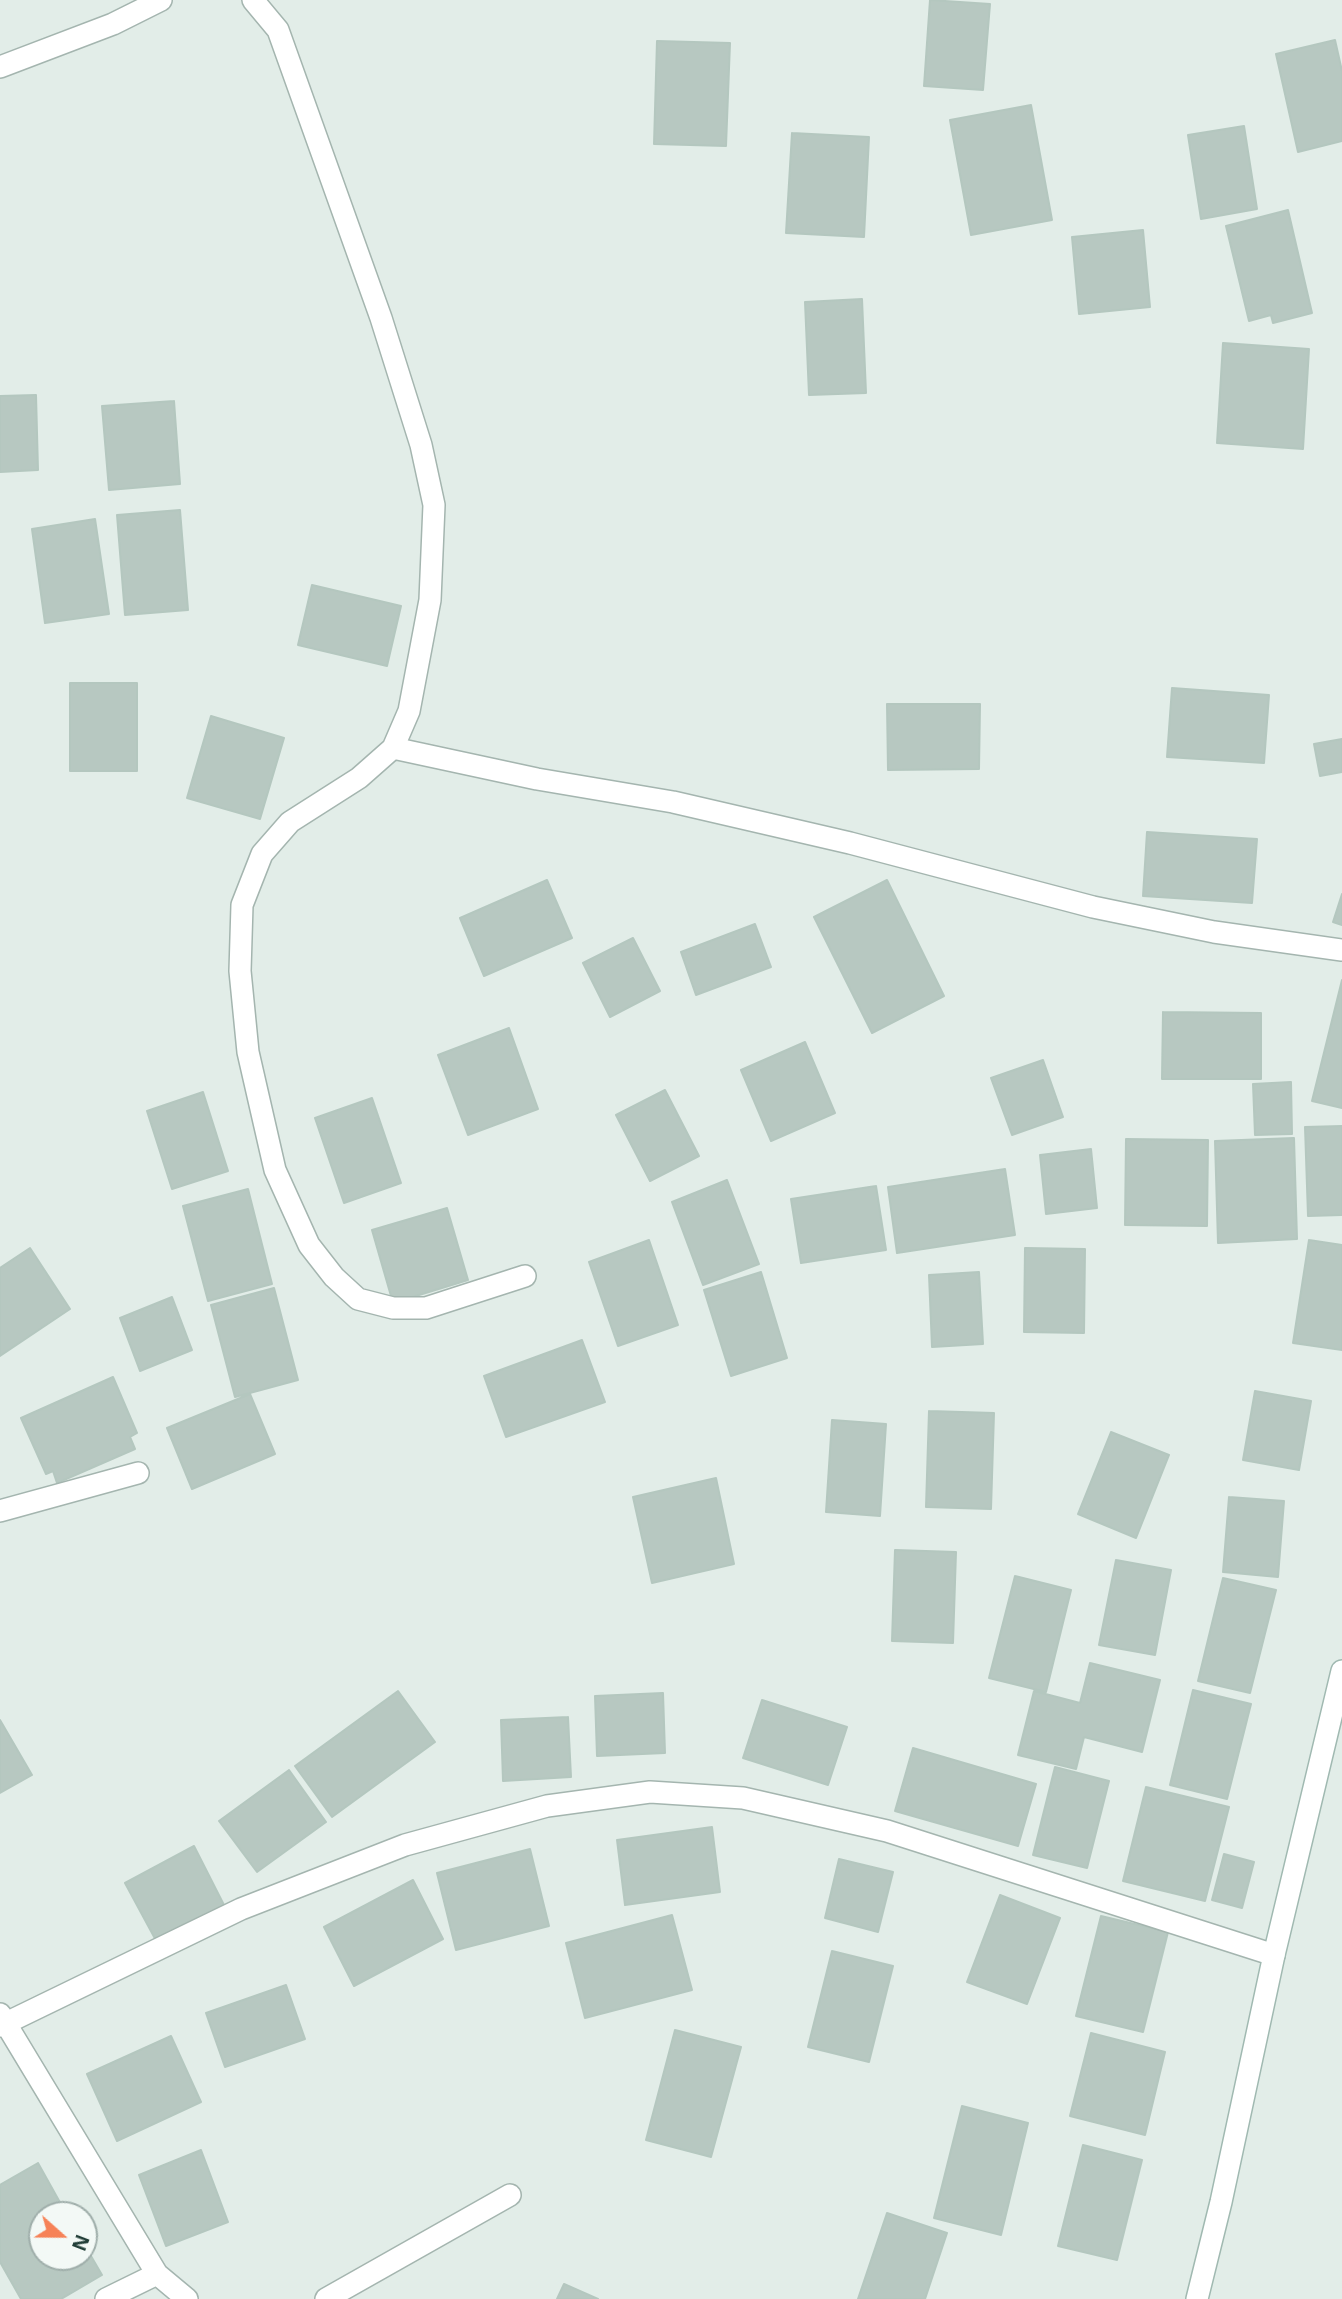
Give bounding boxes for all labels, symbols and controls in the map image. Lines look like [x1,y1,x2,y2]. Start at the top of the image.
north arrow [28,2201,98,2271]
text: N [66,2231,96,2255]

